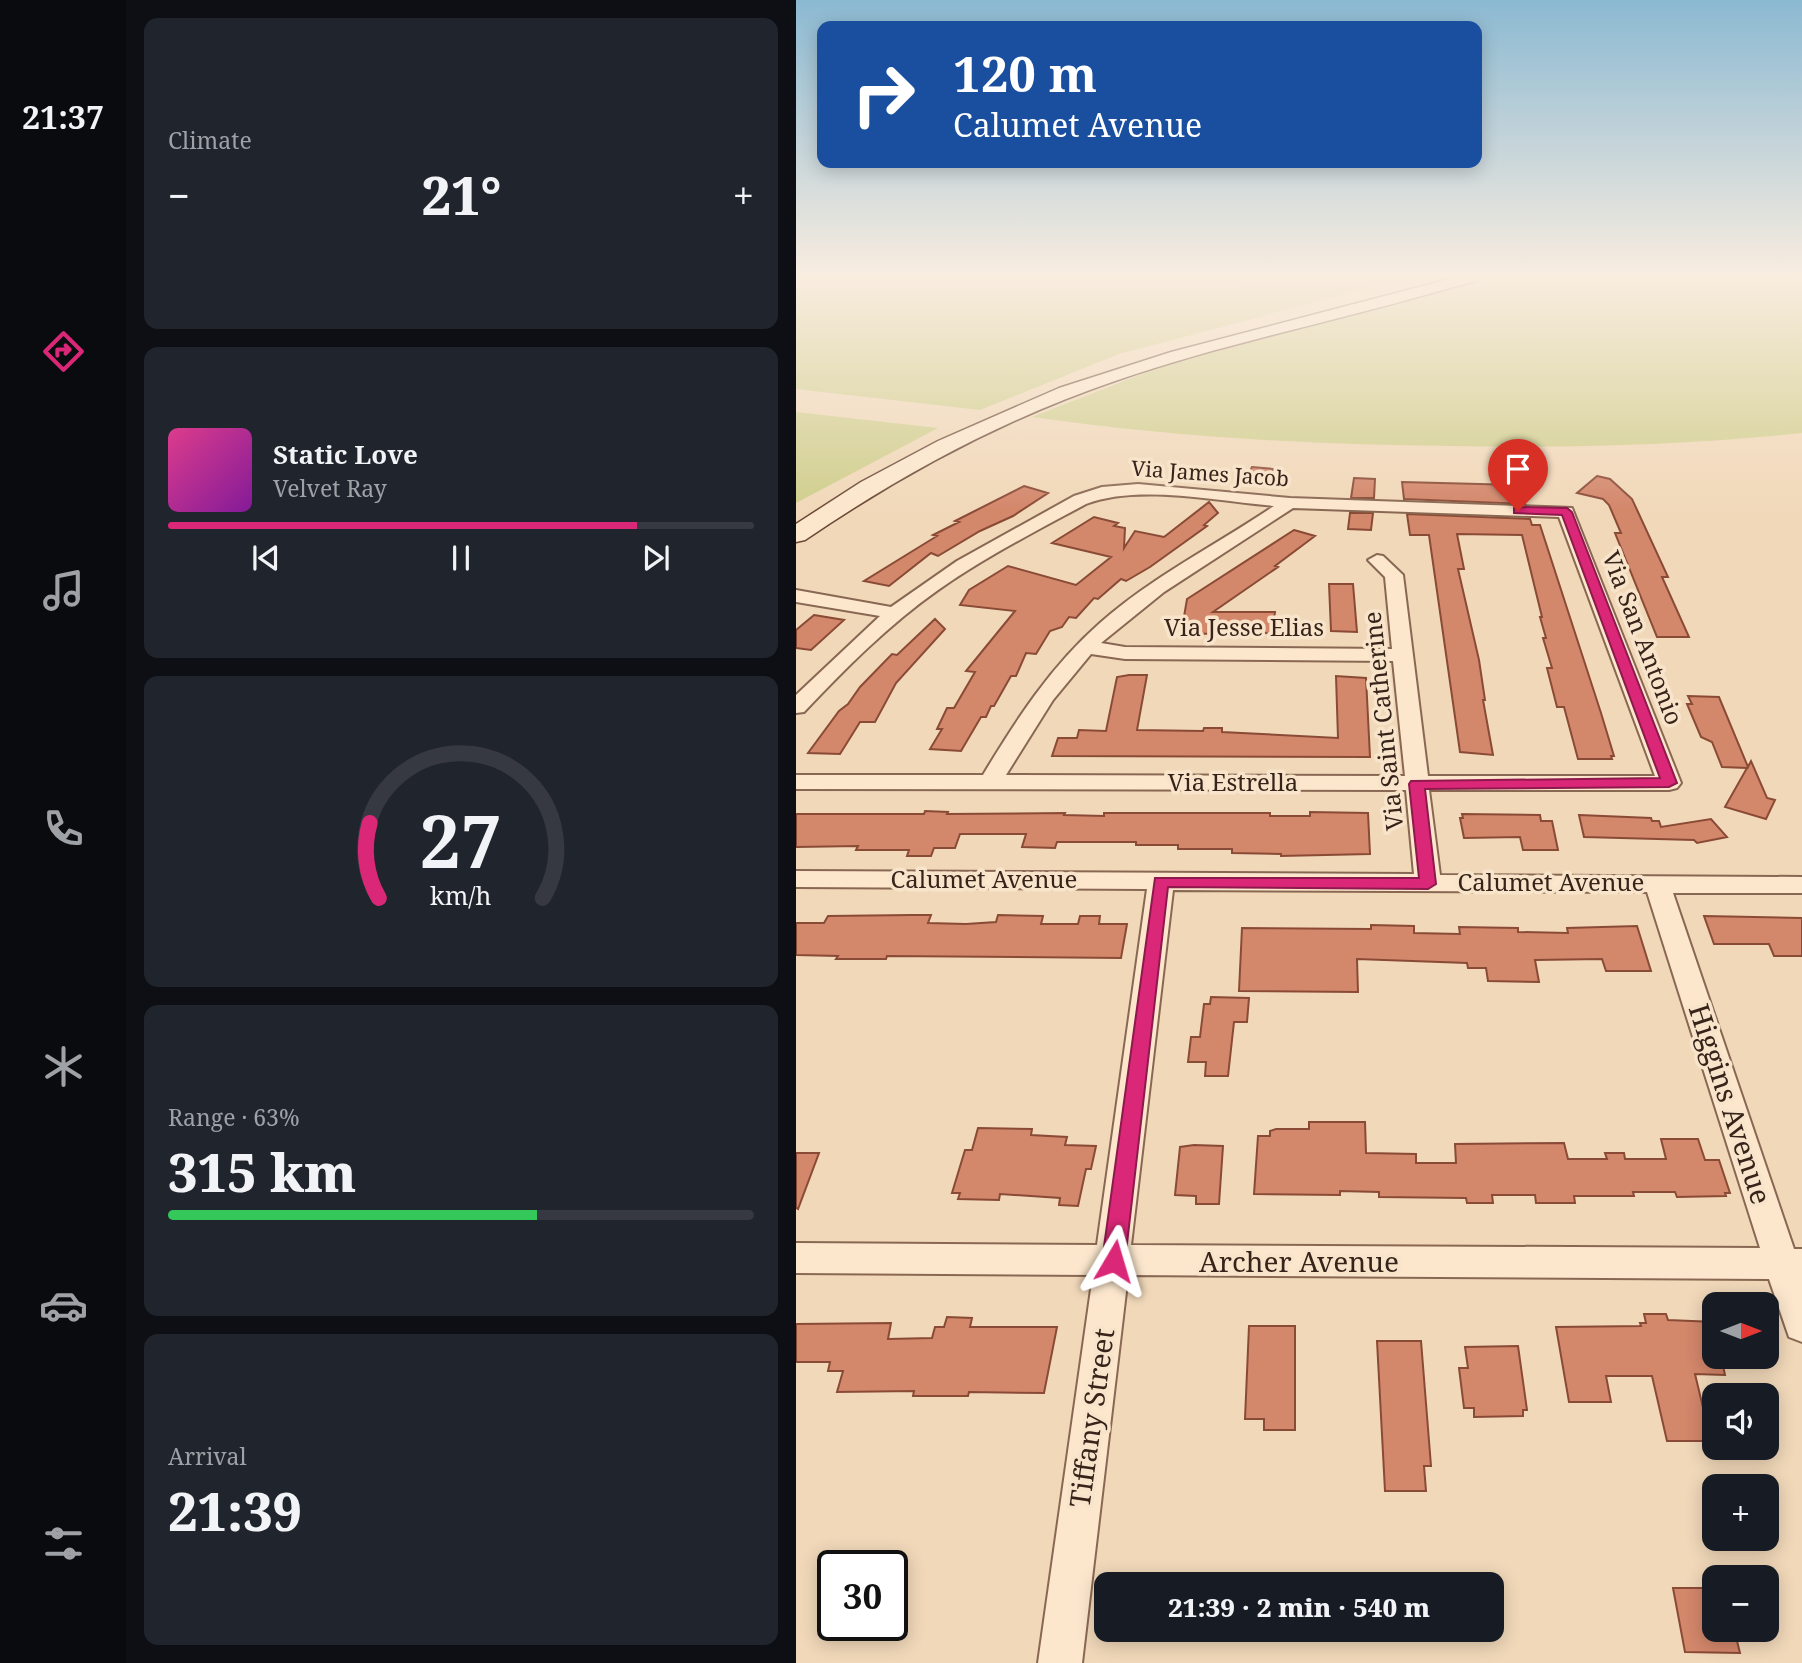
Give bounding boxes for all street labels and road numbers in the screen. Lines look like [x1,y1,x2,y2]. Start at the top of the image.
street label: Via James Jacob [1130,454,1290,492]
street label: Via San Antonio [1595,546,1692,729]
street label: Via Jesse Elias [1164,610,1324,643]
street label: Via Saint Catherine [1355,610,1410,832]
street label: Via Estrella [1168,765,1298,798]
street label: Calumet Avenue [891,862,1077,895]
street label: Calumet Avenue [1458,865,1644,898]
street label: Higgins Avenue [1681,999,1781,1209]
street label: Archer Avenue [1199,1242,1399,1280]
street label: Tiffany Street [1060,1326,1122,1510]

